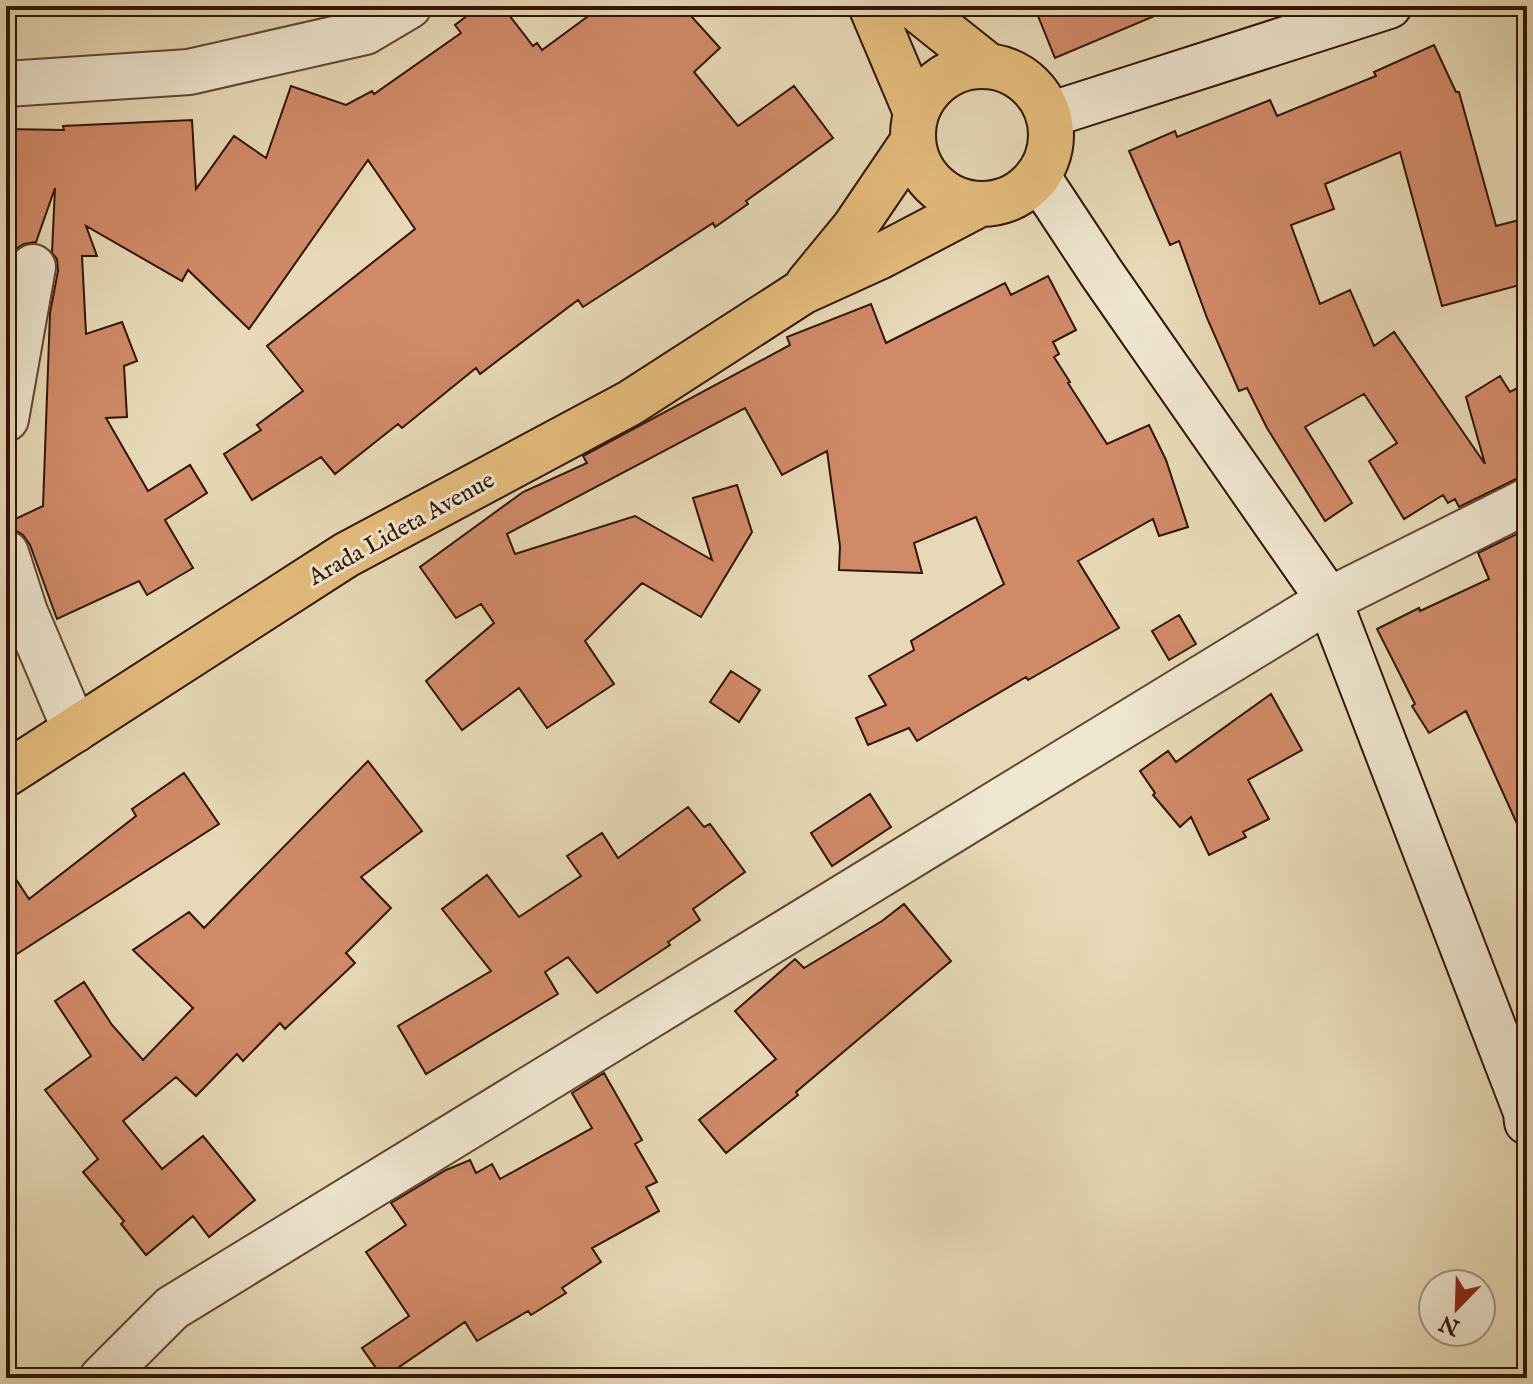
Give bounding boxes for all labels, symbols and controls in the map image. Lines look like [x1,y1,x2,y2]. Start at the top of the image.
street label: Arada Lideta Avenue [302,465,500,594]
north arrow [1417,1268,1497,1348]
text: N [1436,1308,1465,1342]

